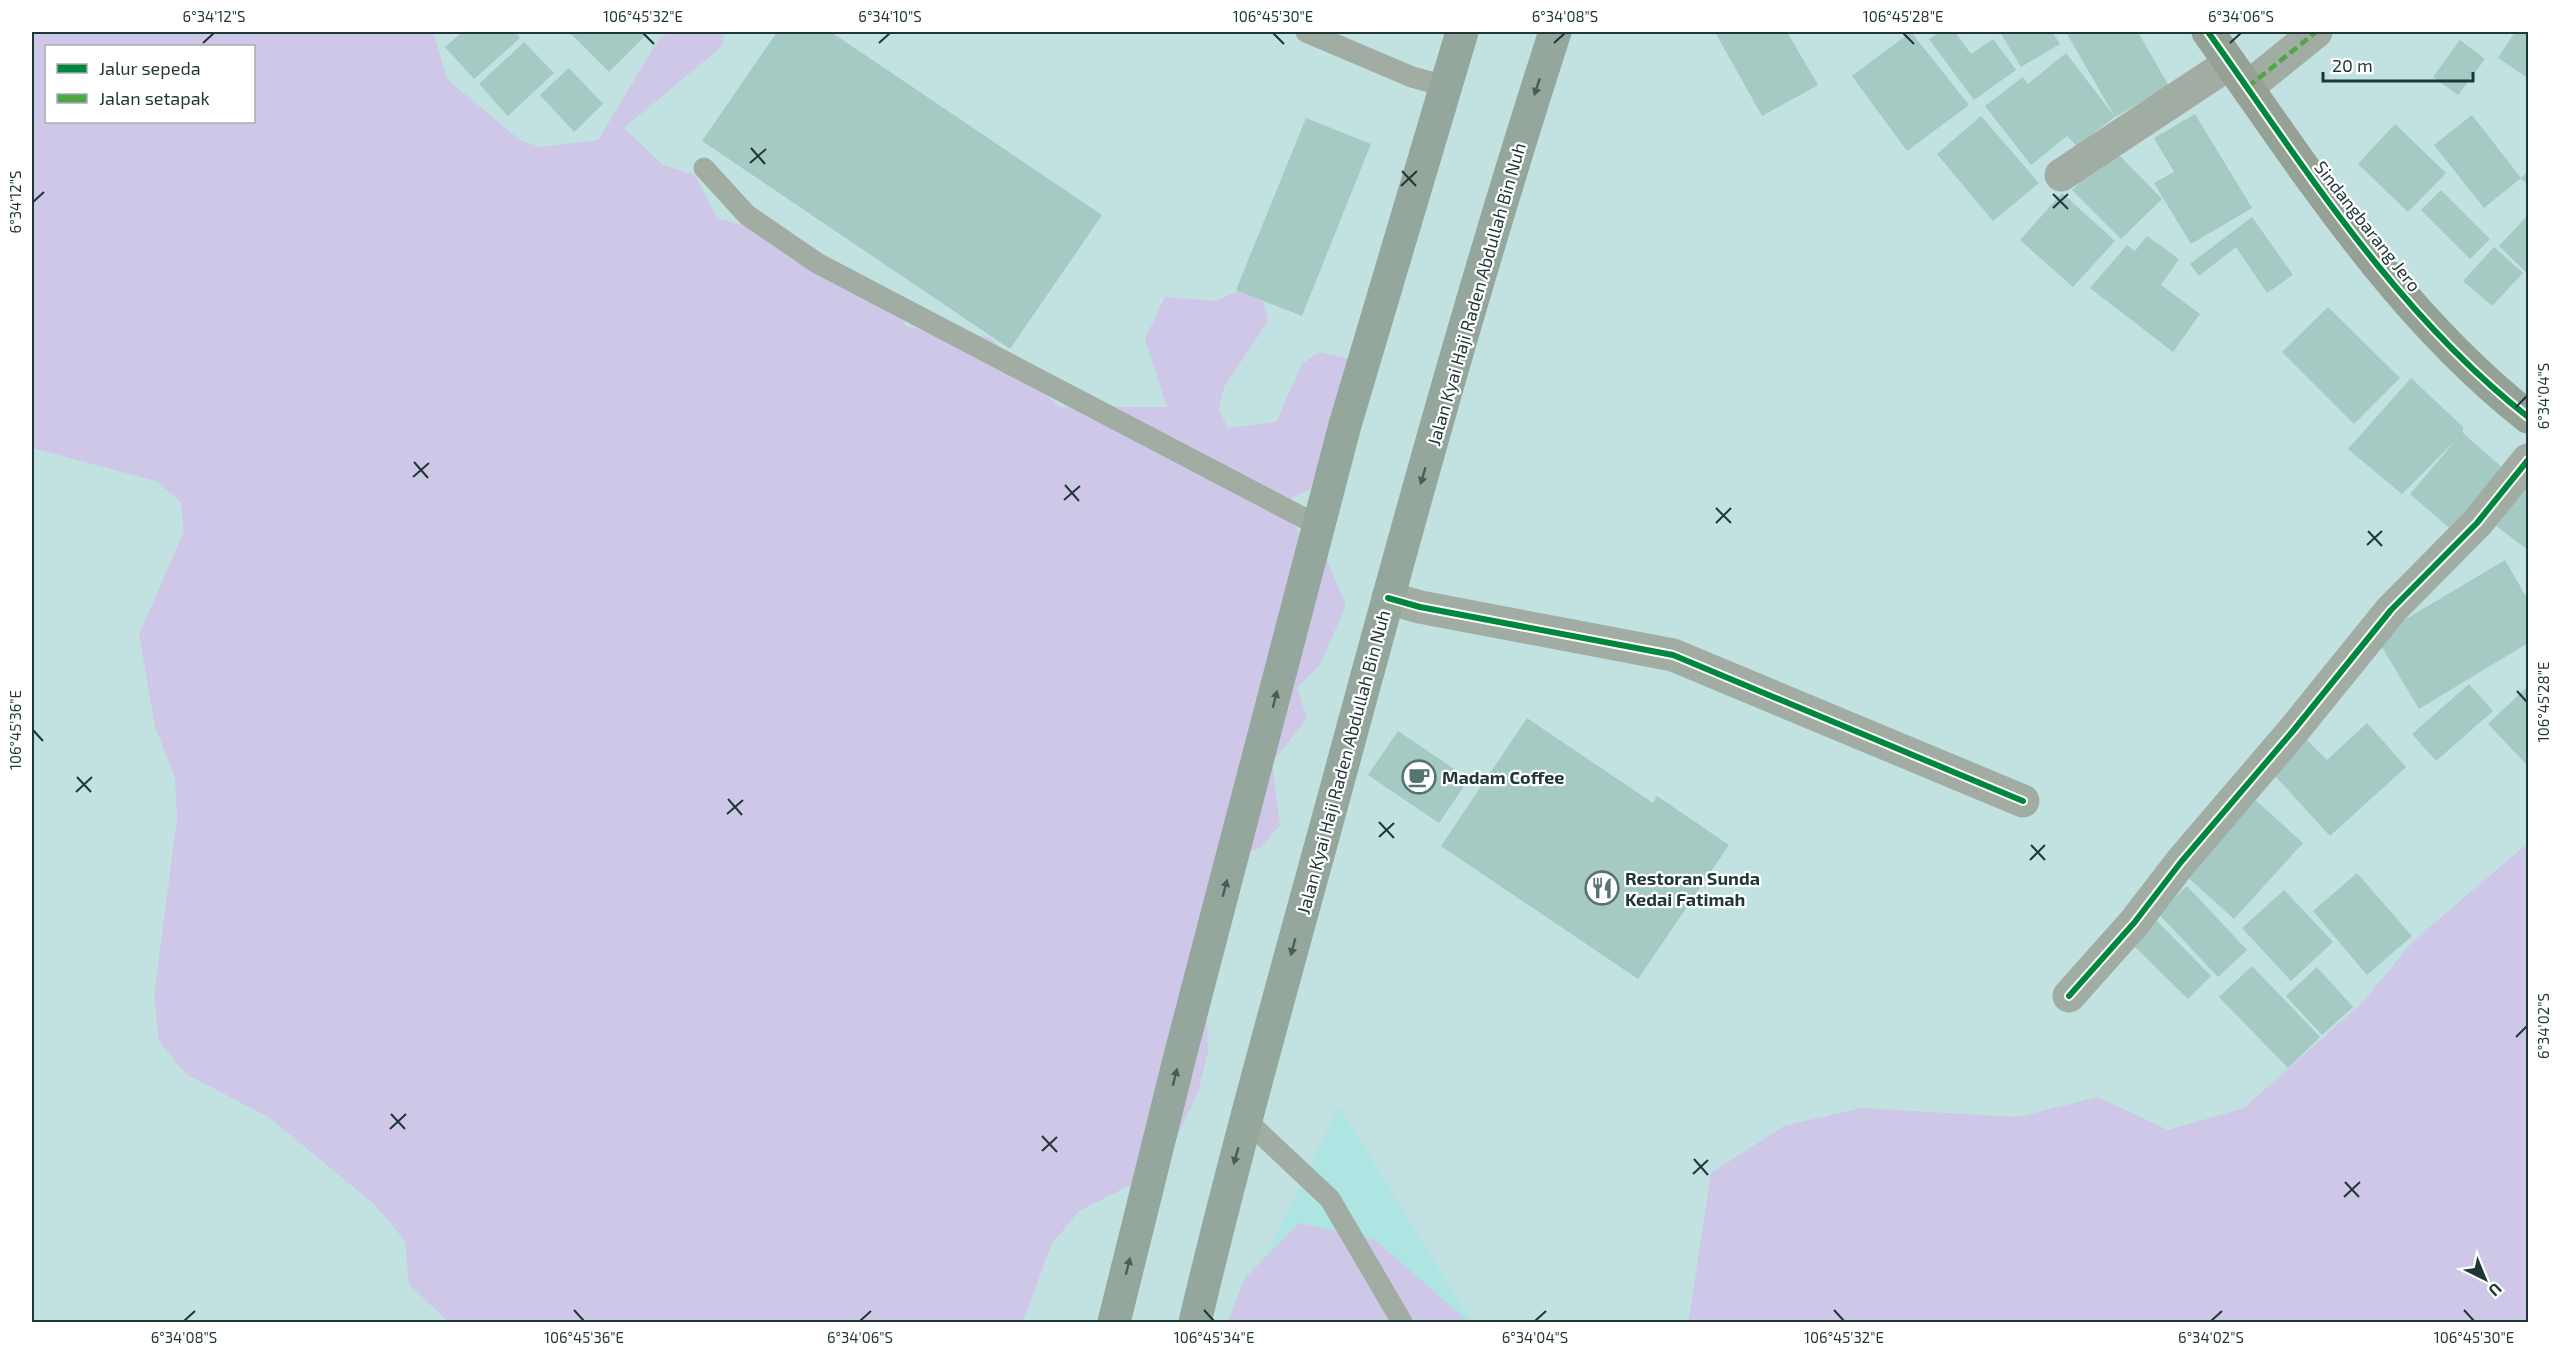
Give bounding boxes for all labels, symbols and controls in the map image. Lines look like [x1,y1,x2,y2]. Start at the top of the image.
text: 6°34'12"S [183,7,245,25]
text: 106°45'32"E [603,7,683,25]
text: 6°34'10"S [858,7,922,25]
text: 106°45'30"E [1233,7,1313,25]
text: 6°34'08"S [1532,7,1598,25]
text: 106°45'28"E [1863,7,1943,25]
text: 6°34'06"S [2208,7,2274,25]
legend [45,45,255,123]
scale bar [2323,45,2473,83]
text: 20 m [2332,54,2373,76]
text: Jalur sepeda [99,57,201,79]
one-way arrow [1532,78,1541,96]
text: Jalan setapak [99,87,210,109]
street label: Jalan Kyai Haji Raden Abdullah Bin Nuh [1422,140,1530,448]
street label: Sindangbarang Jero [2310,156,2426,296]
text: 6°34'12"S [6,171,24,233]
text: 6°34'04"S [2534,363,2552,429]
one-way arrow [1418,467,1427,485]
street label: Jalan Kyai Haji Raden Abdullah Bin Nuh [1292,607,1394,917]
text: 106°45'28"E [2534,662,2552,742]
text: 106°45'36"E [6,690,24,770]
one-way arrow [1270,690,1280,709]
cafe icon: Madam Coffee [1401,759,1437,795]
place label: Madam Coffee [1442,766,1564,788]
place label: Restoran Sunda Kedai Fatimah [1625,867,1760,910]
restaurant icon: Restoran Sunda Kedai Fatimah [1584,870,1620,906]
one-way arrow [1221,879,1230,897]
one-way arrow [1288,938,1297,956]
text: 6°34'02"S [2534,993,2552,1059]
one-way arrow [1171,1067,1180,1085]
one-way arrow [1231,1147,1240,1165]
north arrow [2455,1249,2515,1309]
one-way arrow [1123,1257,1133,1275]
text: U [2485,1280,2506,1301]
text: 6°34'08"S [151,1328,217,1346]
text: 106°45'36"E [544,1328,624,1346]
text: 6°34'06"S [827,1328,893,1346]
text: 106°45'34"E [1174,1328,1254,1346]
text: 6°34'04"S [1502,1328,1568,1346]
text: 106°45'32"E [1804,1328,1884,1346]
text: 6°34'02"S [2178,1328,2244,1346]
text: 106°45'30"E [2434,1328,2514,1346]

